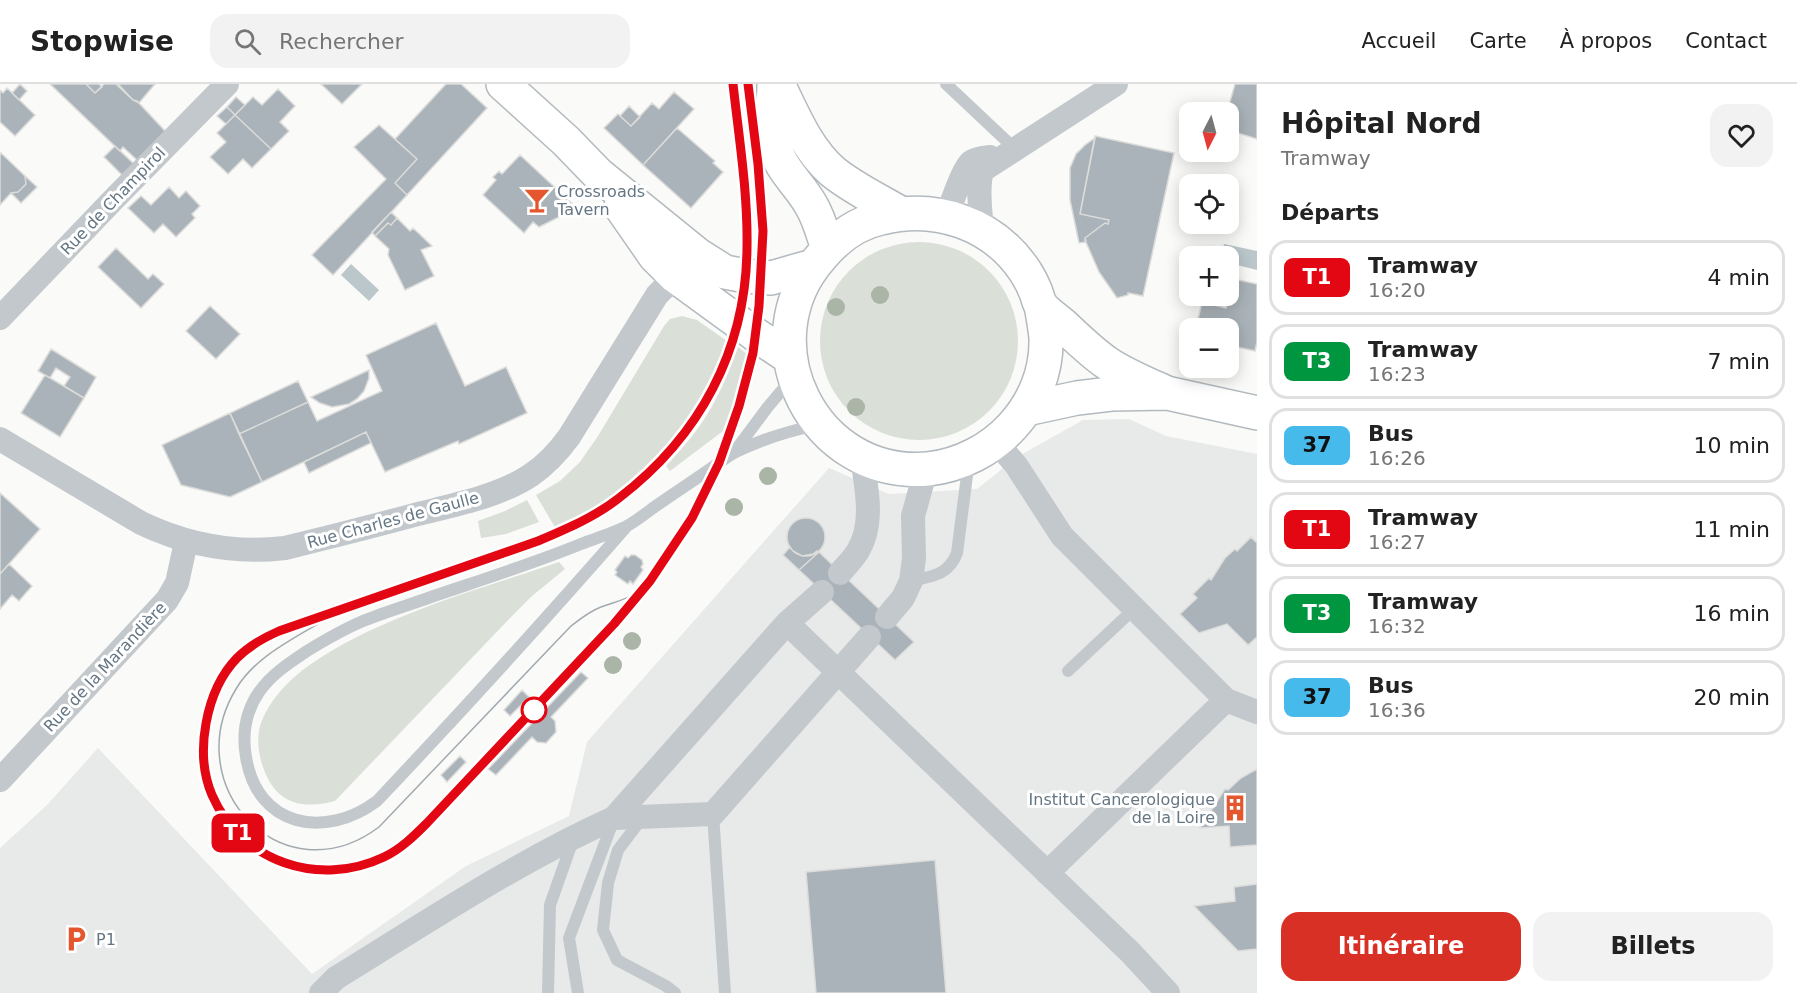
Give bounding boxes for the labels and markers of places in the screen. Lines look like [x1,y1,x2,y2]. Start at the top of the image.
place label: Crossroads Tavern [556,182,645,219]
bar icon: Crossroads Tavern [522,185,552,215]
unlabelled marker [521,697,547,723]
place label: Institut Cancerologique de la Loire [1029,790,1215,827]
building icon: Institut Cancerologique de la Loire [1220,793,1250,823]
parking icon: P1 [61,924,91,954]
place label: P1 [96,930,116,949]

